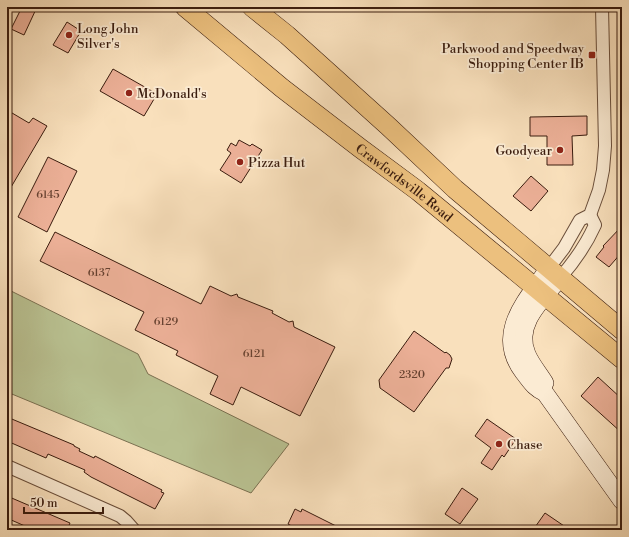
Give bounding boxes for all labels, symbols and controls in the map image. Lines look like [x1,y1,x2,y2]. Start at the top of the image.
place label: Long John Silver's [77,21,139,52]
marker: Long John Silver's [64,30,74,40]
place label: Parkwood and Speedway Shopping Center IB [442,41,585,72]
marker: Parkwood and Speedway Shopping Center IB [587,50,597,60]
place label: McDonald's [137,86,207,102]
marker: McDonald's [124,88,134,98]
street label: Crawfordsville Road [352,141,456,226]
place label: Goodyear [495,143,552,159]
marker: Goodyear [555,145,565,155]
place label: Pizza Hut [248,155,306,171]
marker: Pizza Hut [235,157,245,167]
house number: 6145 [36,188,60,202]
house number: 6137 [88,266,111,280]
house number: 6129 [154,315,178,329]
house number: 6121 [243,347,265,361]
house number: 2320 [399,368,425,382]
place label: Chase [507,437,543,453]
marker: Chase [494,439,504,449]
scale bar [24,489,103,515]
text: 50 m [30,496,58,511]

